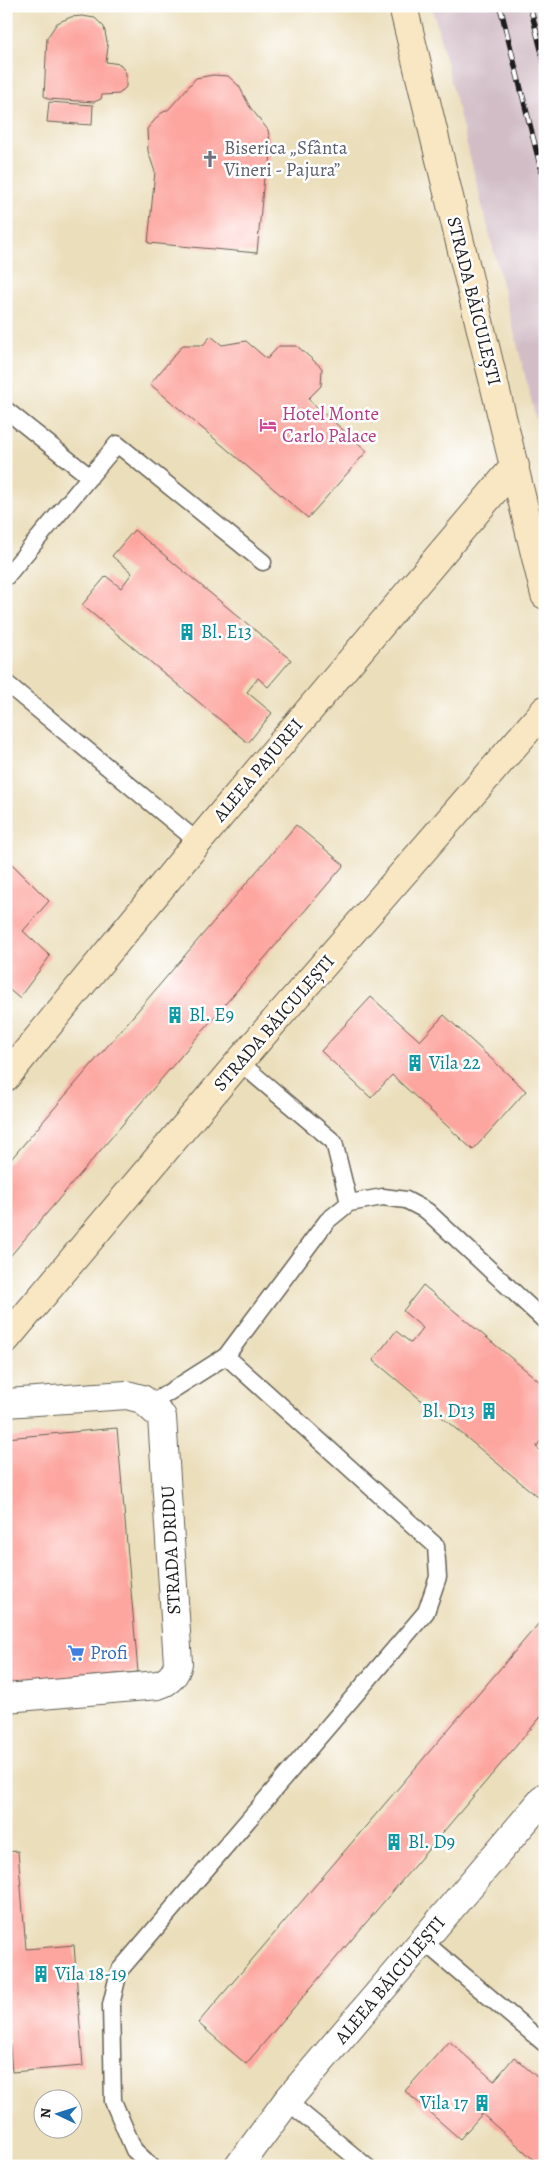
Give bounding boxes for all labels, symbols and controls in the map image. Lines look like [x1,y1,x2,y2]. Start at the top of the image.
place label: Biserica „Sfânta Vineri - Pajura” [223,135,348,183]
church icon: Biserica „Sfânta Vineri - Pajura” [200,149,220,169]
street label: STRADA BĂICULEȘTI [440,214,508,388]
place label: Hotel Monte Carlo Palace [282,401,379,449]
hotel icon: Hotel Monte Carlo Palace [258,415,278,435]
place label: Bl. E13 [201,619,252,645]
building icon: Bl. E13 [177,622,197,642]
street label: ALEEA PAJUREI [206,713,309,828]
street label: STRADA BĂICULEȘTI [207,949,341,1097]
place label: Bl. E9 [189,1002,234,1028]
building icon: Bl. E9 [165,1005,185,1025]
place label: Vila 22 [428,1050,481,1076]
building icon: Vila 22 [405,1053,425,1073]
place label: Bl. D13 [422,1398,475,1424]
building icon: Bl. D13 [479,1401,499,1421]
street label: STRADA DRIDU [155,1485,187,1615]
place label: Profi [90,1640,128,1666]
supermarket icon: Profi [66,1643,86,1663]
place label: Bl. D9 [408,1829,455,1855]
building icon: Bl. D9 [384,1832,404,1852]
street label: ALEEA BĂICULEȘTI [328,1911,451,2050]
place label: Vila 18-19 [54,1961,127,1987]
building icon: Vila 18-19 [31,1964,51,1984]
north arrow [32,2090,82,2140]
place label: Vila 17 [419,2090,468,2116]
building icon: Vila 17 [472,2093,492,2113]
text: N [36,2107,55,2119]

